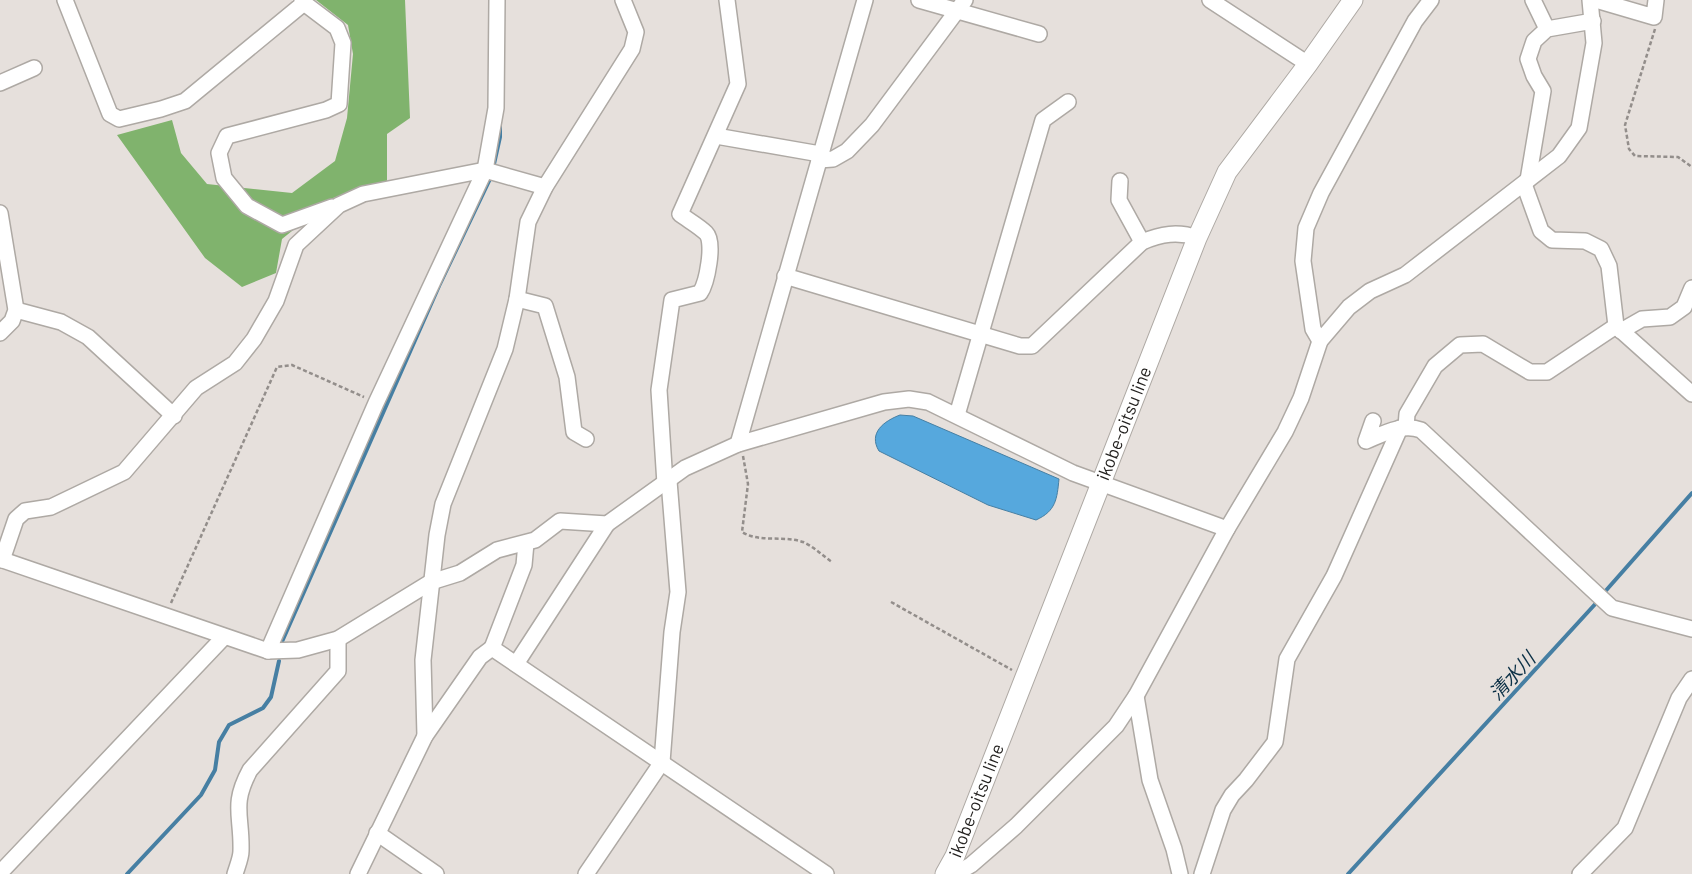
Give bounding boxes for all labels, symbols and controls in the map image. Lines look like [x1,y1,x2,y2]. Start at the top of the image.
street label: ikobe-oitsu line [1091,363,1156,483]
water label: 清水川 [1484,646,1541,704]
street label: ikobe-oitsu line [944,740,1008,860]

